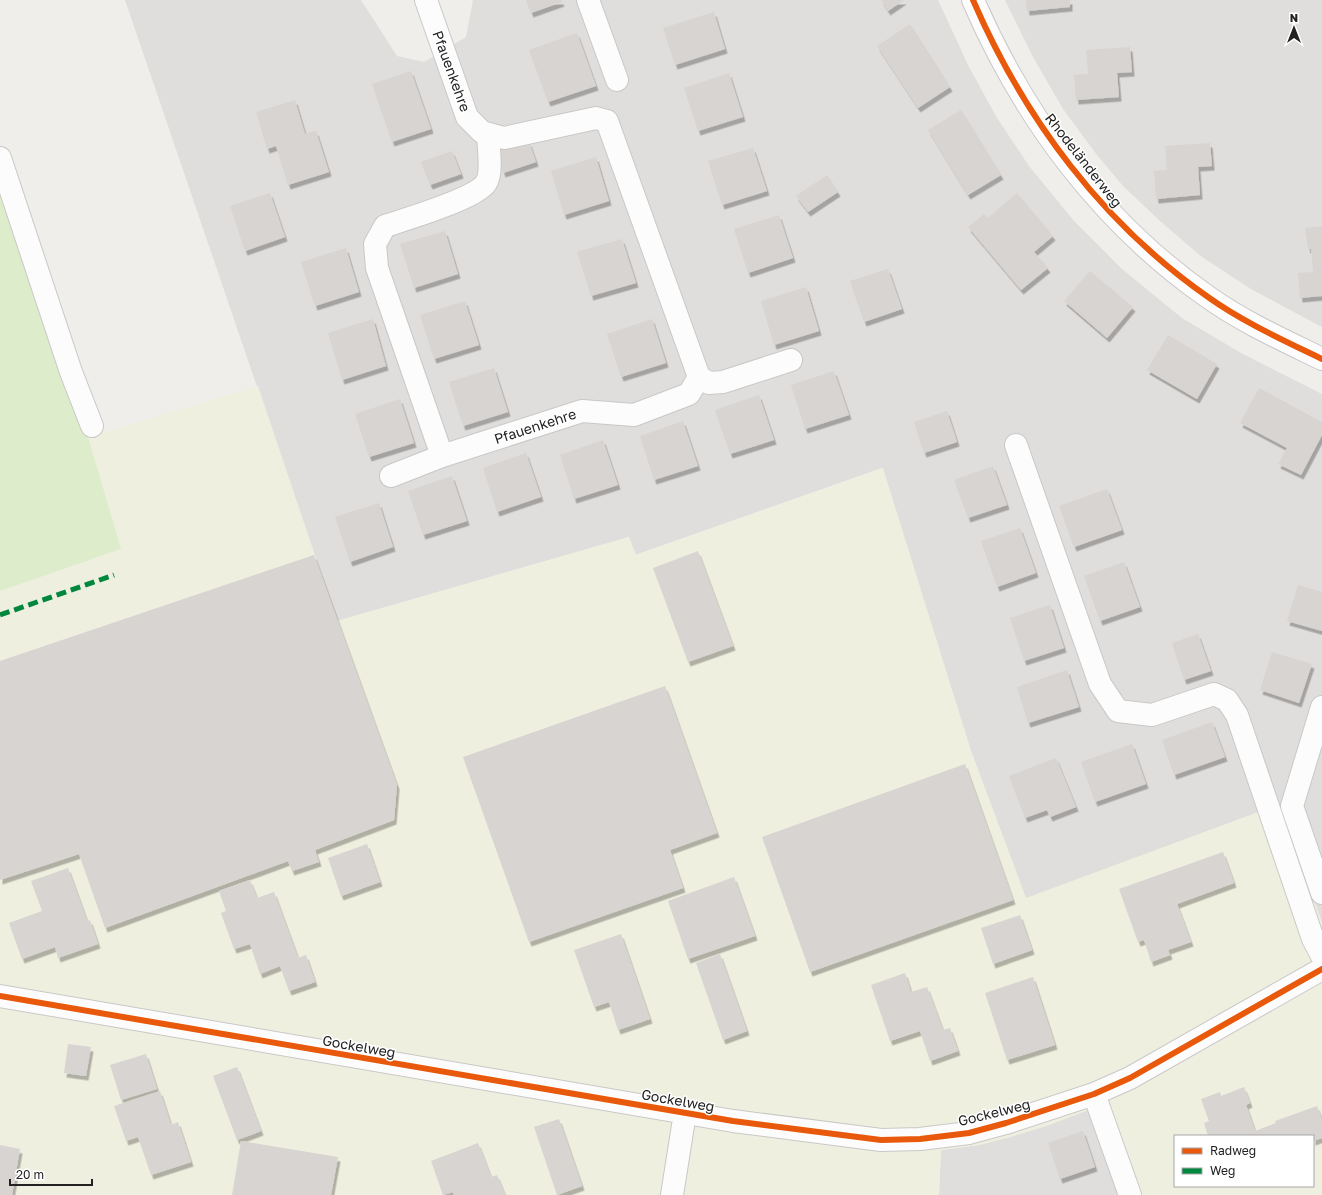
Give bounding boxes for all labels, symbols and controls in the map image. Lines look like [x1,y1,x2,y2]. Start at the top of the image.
north arrow [1274,8,1314,48]
text: N [1290,11,1298,24]
street label: Pfauenkehre [429,28,475,114]
street label: Rhodeländerweg [1042,110,1126,210]
street label: Pfauenkehre [492,405,578,447]
street label: Gockelweg [321,1031,397,1061]
street label: Gockelweg [640,1085,716,1115]
street label: Gockelweg [956,1095,1032,1129]
legend [1174,1135,1314,1187]
text: Radweg [1210,1143,1256,1158]
scale bar [10,1161,92,1187]
text: Weg [1210,1163,1235,1178]
text: 20 m [16,1167,44,1182]

